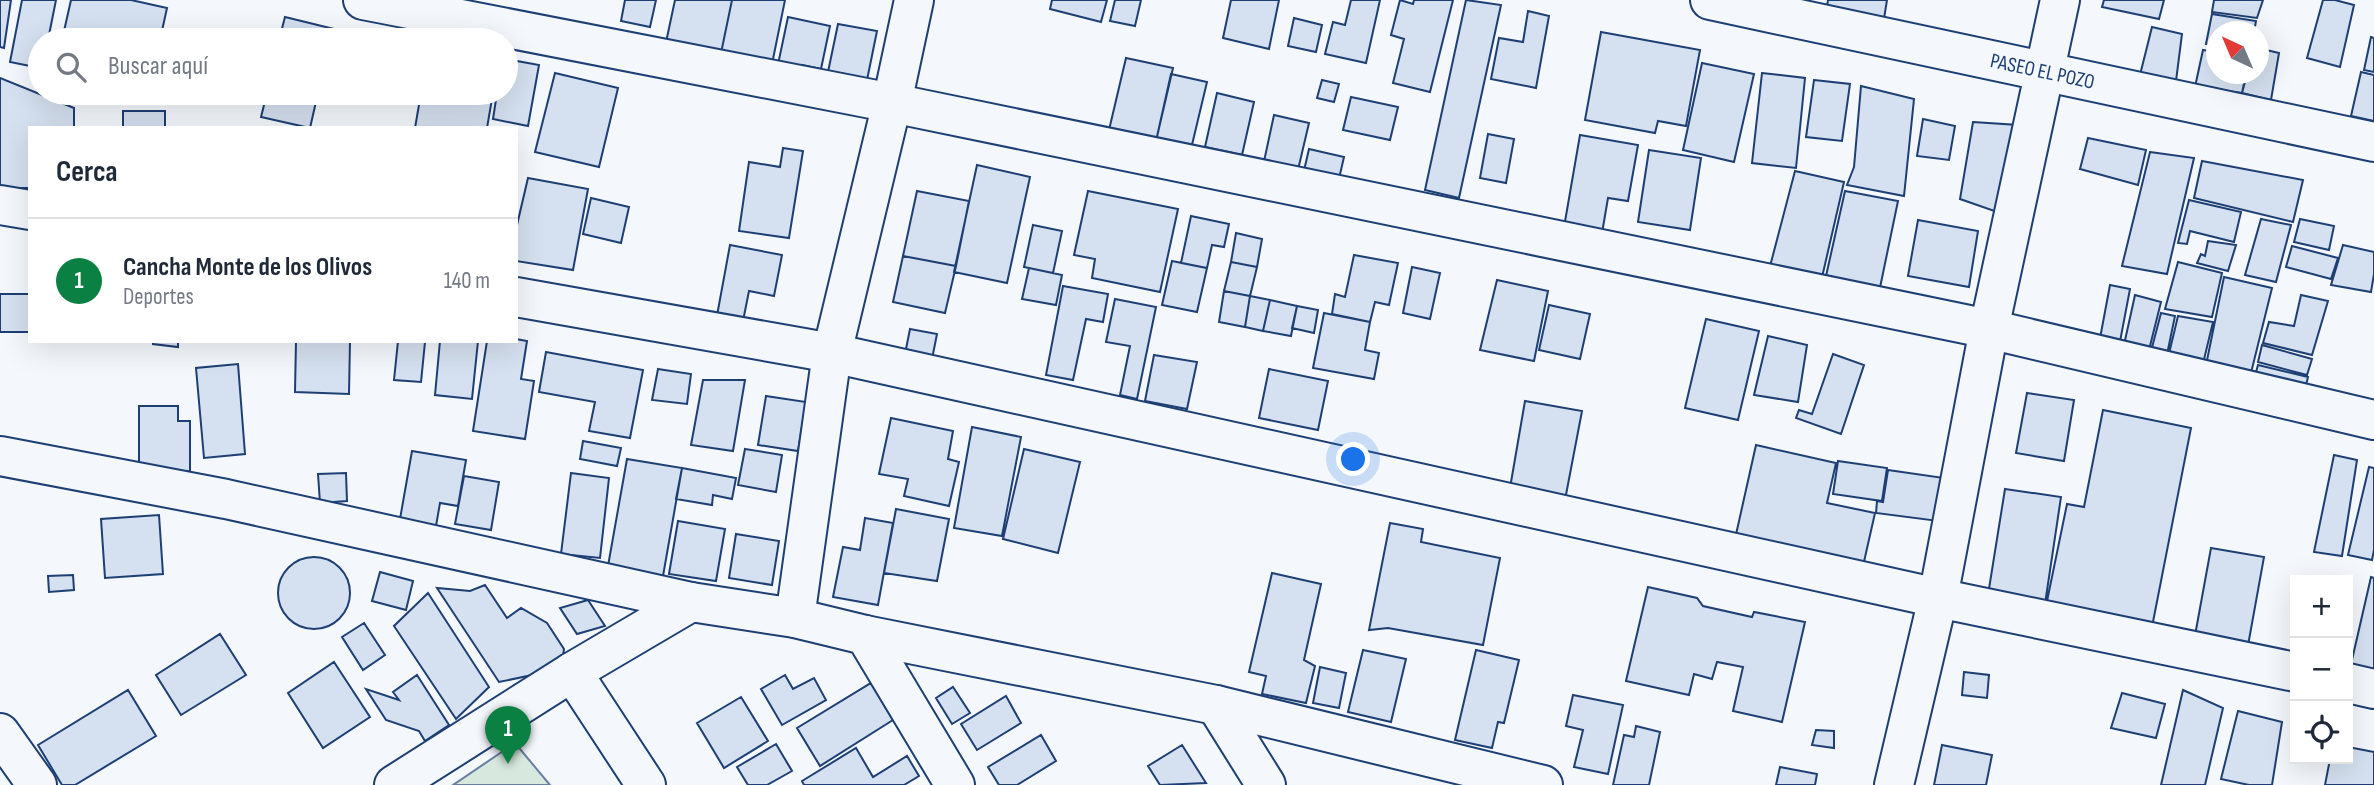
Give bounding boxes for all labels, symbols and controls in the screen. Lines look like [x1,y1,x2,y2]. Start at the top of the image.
north arrow [2206,21,2269,84]
search box [28,28,518,105]
icon: search [52,48,90,86]
street label: PASEO EL POZO [1988,48,2097,94]
text: Buscar aquí [108,51,208,82]
text: Cerca [56,154,118,190]
text: Cancha Monte de los Olivos [123,252,372,283]
text: 1 [74,267,84,295]
text: 140 m [444,267,490,295]
text: Deportes [123,283,194,311]
your location [1336,442,1370,476]
map controls [2290,575,2353,764]
button: + [2290,575,2353,638]
button: − [2290,638,2353,701]
button: locate [2290,701,2353,764]
pin: 1 [485,706,531,764]

